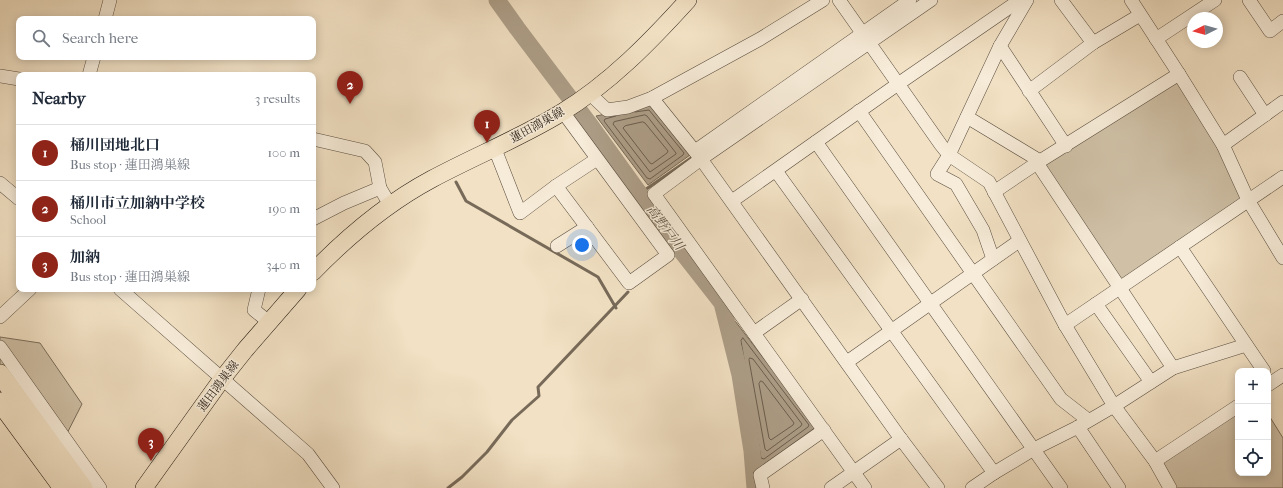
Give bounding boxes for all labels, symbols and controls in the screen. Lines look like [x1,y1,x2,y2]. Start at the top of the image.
north arrow [1187,12,1223,48]
search box [16,16,316,60]
icon: search [30,27,52,49]
text: Search here [62,29,138,47]
pin: 2 [337,71,363,104]
text: Nearby [32,88,86,108]
text: 3 results [255,91,300,106]
street label: 蓮田鴻巣線 [507,104,567,146]
pin: 1 [474,110,500,143]
text: 桶川団地北口 [70,136,160,154]
text: 1 [43,145,47,160]
text: 100 m [267,145,300,160]
text: Bus stop · 蓮田鴻巣線 [70,157,190,172]
text: 桶川市立加納中学校 [70,194,205,212]
text: 2 [42,201,48,216]
text: 190 m [268,201,300,216]
water label: 高野戸川 [644,202,688,254]
text: School [70,212,106,227]
your location [572,235,592,255]
text: 加納 [70,248,100,266]
text: 3 [42,257,48,272]
text: 340 m [266,257,300,272]
text: Bus stop · 蓮田鴻巣線 [70,269,190,284]
street label: 蓮田鴻巣線 [194,358,242,414]
map controls [1235,368,1271,476]
button: + [1235,368,1271,404]
button: − [1235,404,1271,440]
pin: 3 [138,428,164,461]
button: locate [1235,440,1271,476]

